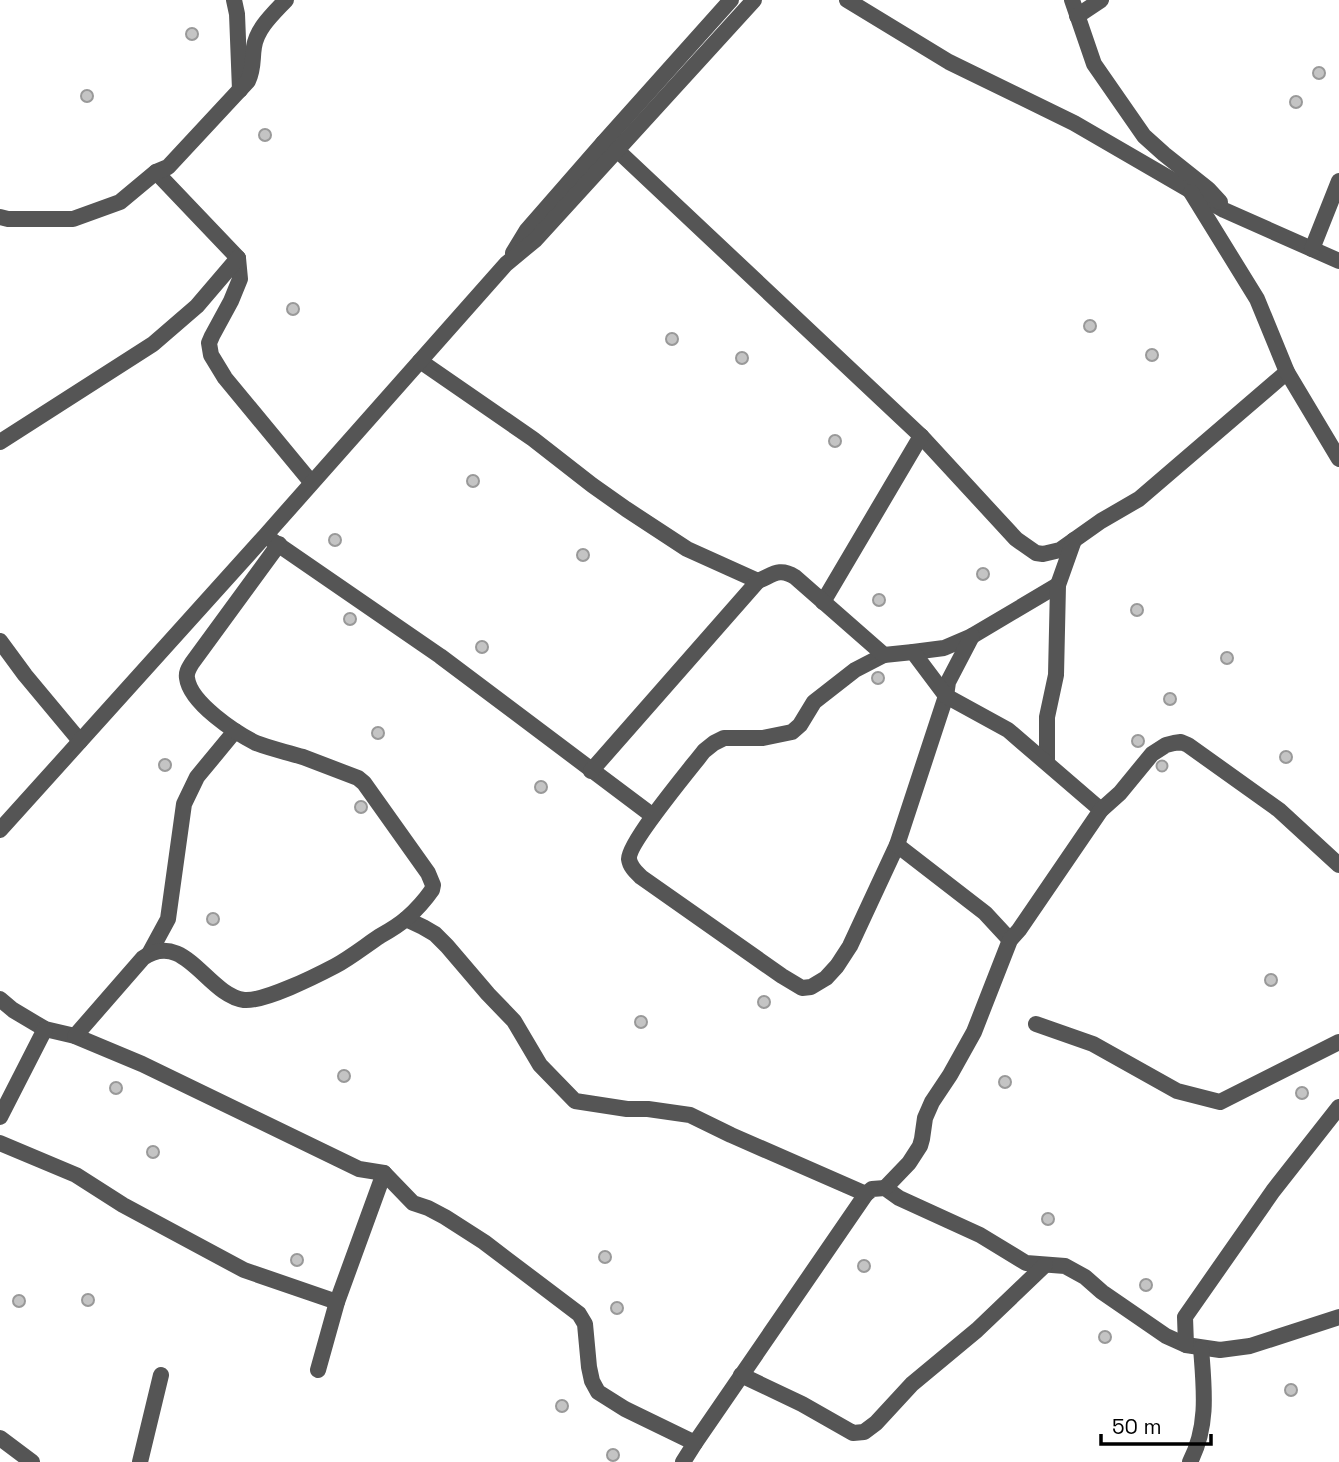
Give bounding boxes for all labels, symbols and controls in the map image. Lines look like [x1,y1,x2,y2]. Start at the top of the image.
scale bar [1101,1402,1211,1446]
text: 50 m [1112,1413,1162,1440]

